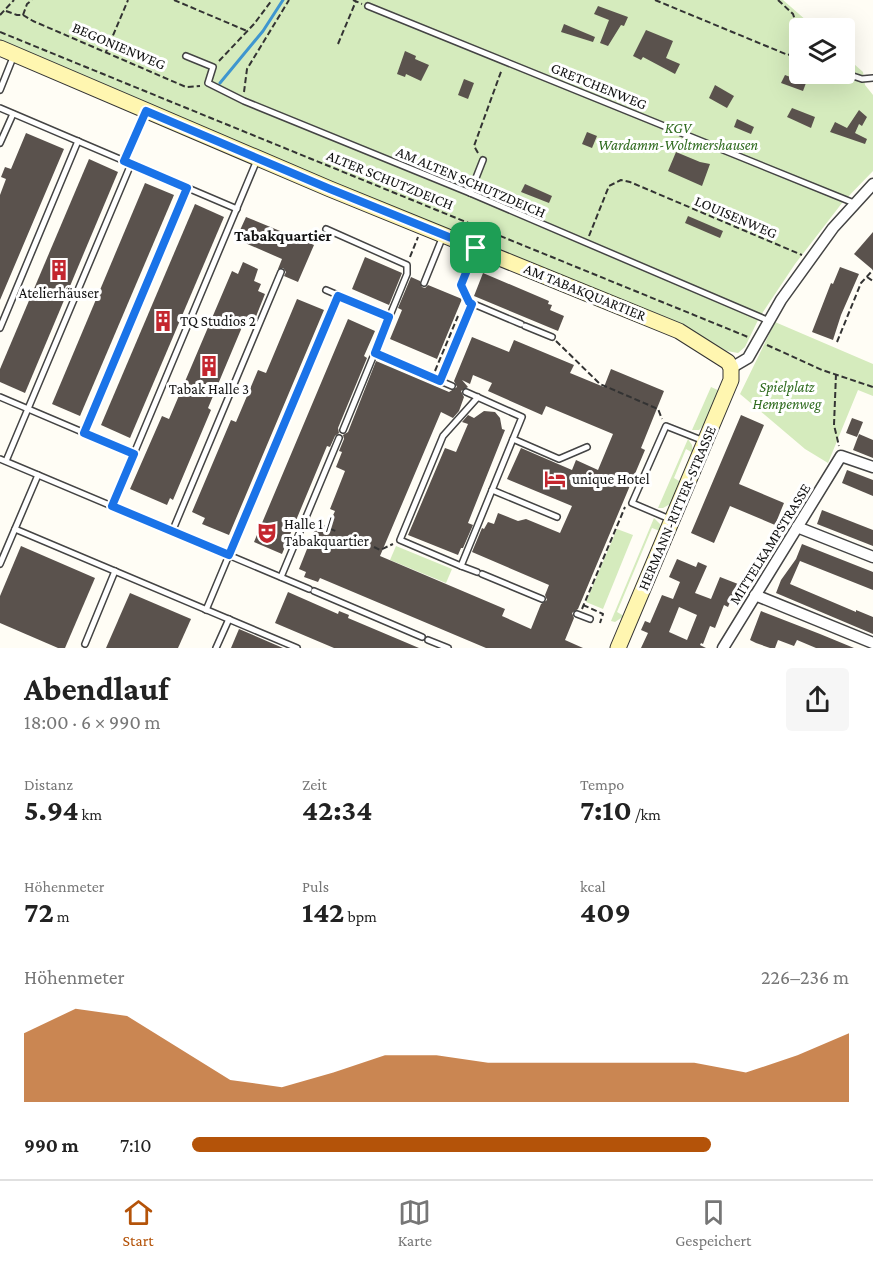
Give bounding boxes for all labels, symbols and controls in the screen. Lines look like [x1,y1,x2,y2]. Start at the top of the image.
map controls [789,18,855,84]
button: layers [789,18,855,84]
street label: BEGONIENWEG [70,19,168,73]
street label: GRETCHENWEG [549,59,649,113]
park label: KGV Wardamm-Woltmershausen [598,120,758,153]
street label: AM ALTEN SCHUTZDEICH [394,143,548,221]
street label: ALTER SCHUTZDEICH [324,147,456,213]
street label: LOUISENWEG [692,192,780,242]
pin [450,222,501,273]
district label: Tabakquartier [234,227,333,244]
icon: arrive [459,231,492,264]
building icon: Atelierhäuser [47,258,71,282]
street label: AM TABAKQUARTIER [522,260,649,324]
place label: Atelierhäuser [19,285,100,301]
building icon: TQ Studios 2 [151,309,175,333]
place label: TQ Studios 2 [180,313,256,329]
building icon: Tabak Halle 3 [197,354,221,378]
park label: Spielplatz Hempenweg [753,379,822,413]
place label: Tabak Halle 3 [169,381,249,397]
street label: HERMANN-RITTER-STRASSE [635,423,719,593]
hotel icon: unique Hotel [543,467,567,491]
place label: unique Hotel [572,471,650,488]
street label: MITTELKAMPSTRASSE [726,481,814,607]
place label: Halle 1 / Tabakquartier [284,516,370,550]
theatre icon: Halle 1 / Tabakquartier [255,521,279,545]
button: share [786,668,849,731]
text: Abendlauf [24,670,169,707]
text: 18:00 · 6 × 990 m [24,711,161,733]
text: Distanz [24,776,73,793]
text: Zeit [302,776,327,793]
text: Tempo [580,776,624,793]
text: 5.94 [24,793,79,826]
text: 42:34 [302,793,372,826]
text: 7:10 [580,793,632,826]
text: km [79,806,102,823]
text: /km [632,806,661,823]
text: Höhenmeter [24,878,104,895]
text: Puls [302,878,329,895]
text: kcal [580,878,606,895]
text: 72 [24,895,54,928]
text: 142 [302,895,344,928]
text: 409 [580,895,631,928]
text: m [54,908,70,925]
text: bpm [344,908,377,925]
text: Höhenmeter [24,966,125,988]
text: 226–236 m [761,966,849,988]
text: 990 m [24,1134,79,1156]
text: 7:10 [120,1134,151,1156]
tab: Start [122,1196,155,1249]
tab: Karte [398,1196,432,1249]
tab: Gespeichert [675,1196,751,1249]

